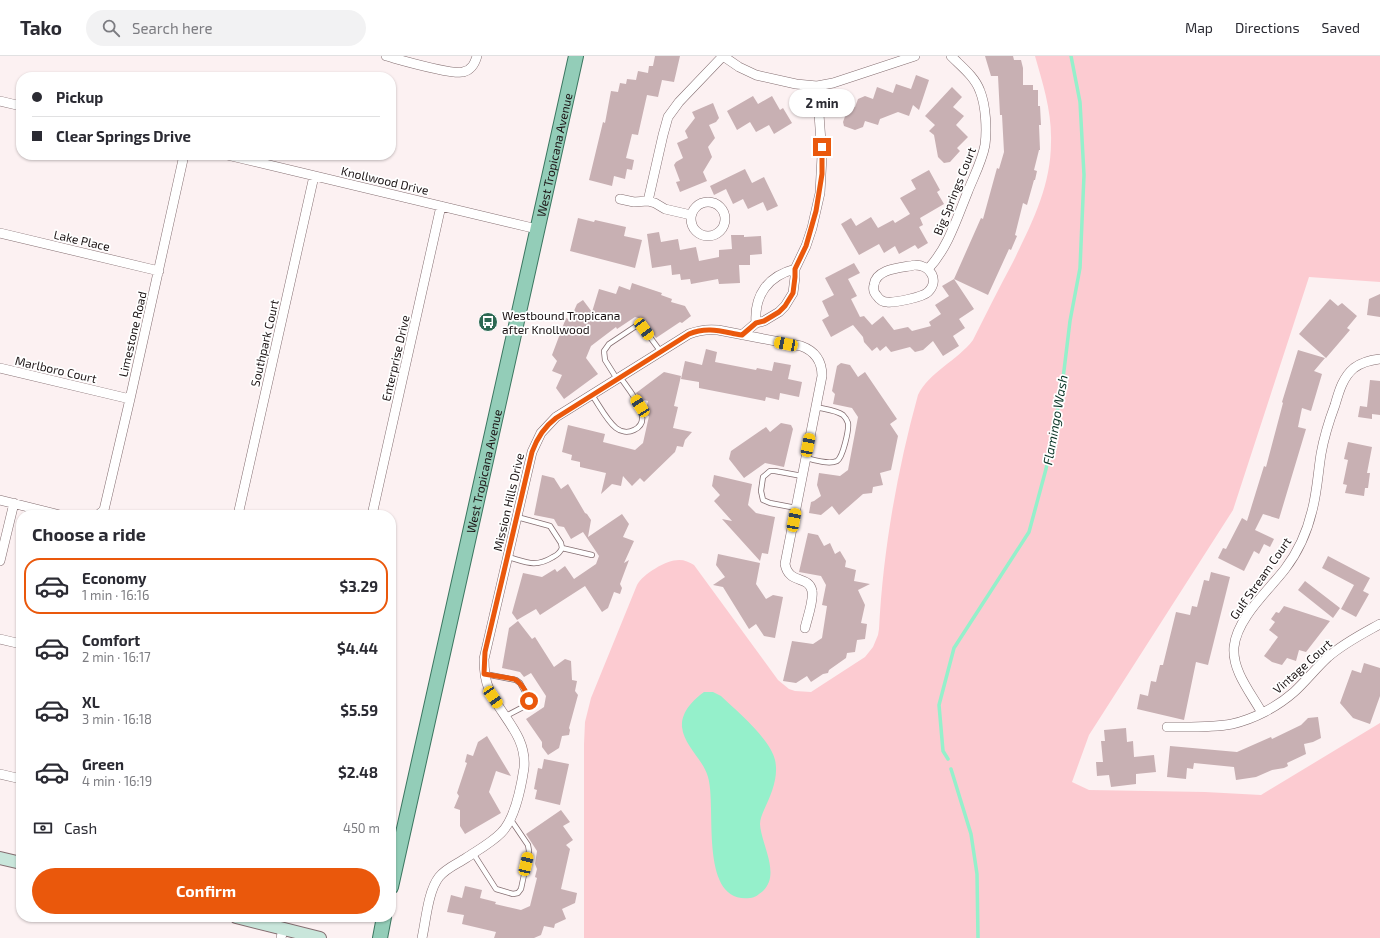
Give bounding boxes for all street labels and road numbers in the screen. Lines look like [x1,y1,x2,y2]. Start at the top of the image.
street label: West Tropicana Avenue [533,92,575,218]
street label: Big Springs Court [930,145,978,237]
street label: Knollwood Drive [340,163,430,197]
street label: Lake Place [53,227,111,253]
street label: Limestone Road [115,290,149,378]
street label: Southpark Court [247,298,281,388]
street label: Enterprise Drive [378,314,412,402]
street label: Marlboro Court [14,353,99,385]
street label: West Tropicana Avenue [463,408,504,535]
street label: Mission Hills Drive [490,451,526,553]
street label: Gulf Stream Court [1226,534,1294,622]
street label: Vintage Court [1270,636,1335,696]

